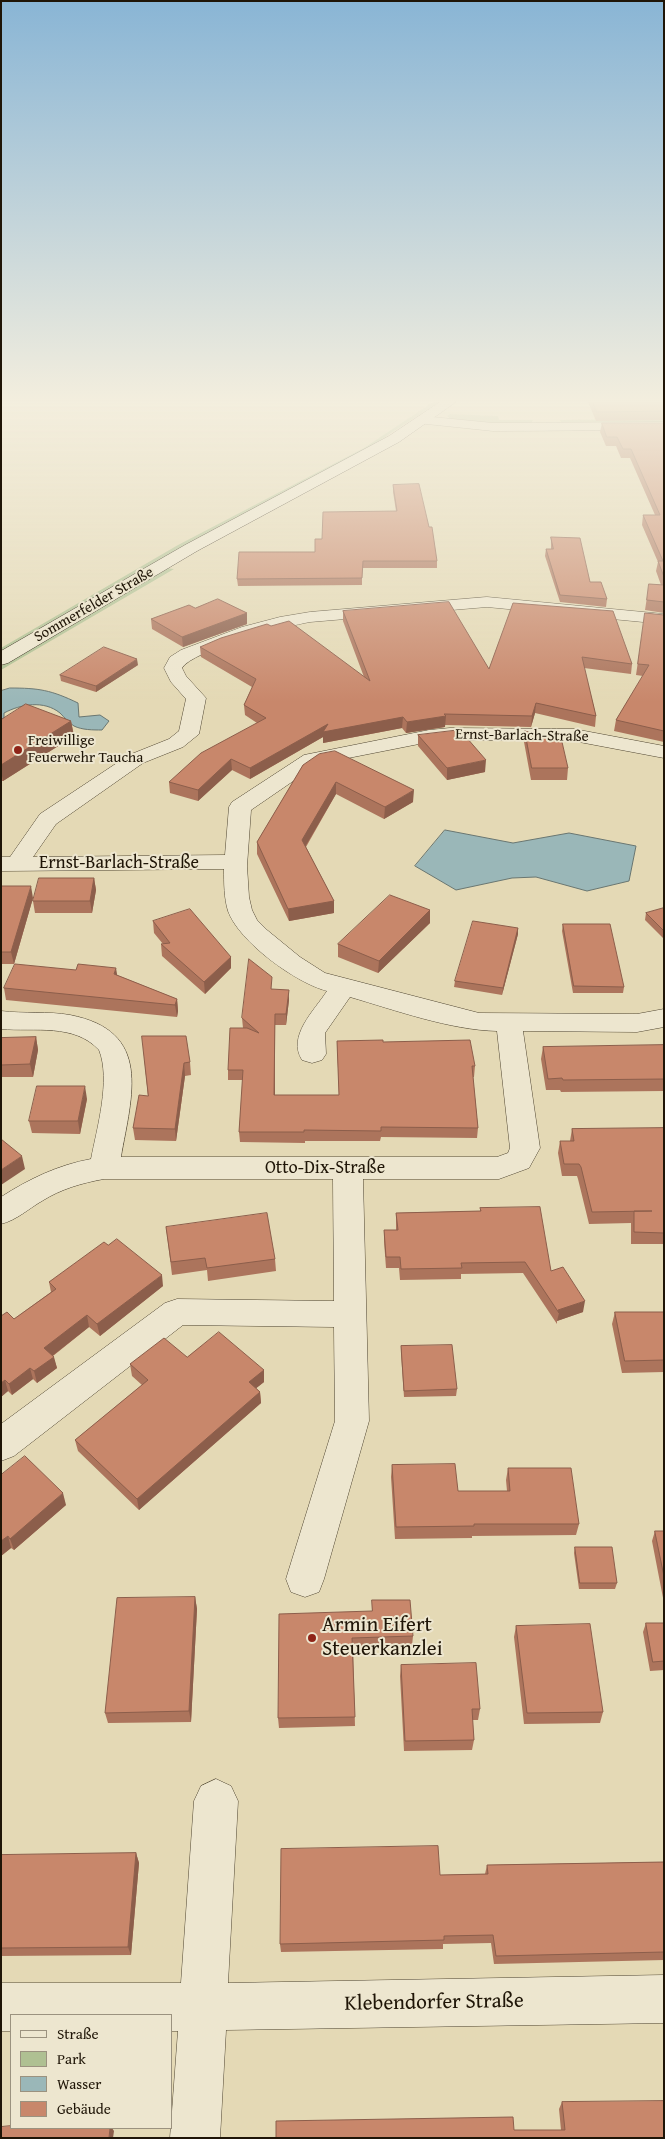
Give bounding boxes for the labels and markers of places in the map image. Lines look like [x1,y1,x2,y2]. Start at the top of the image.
place label: Freiwillige Feuerwehr Taucha [28,732,143,767]
marker: Freiwillige Feuerwehr Taucha [12,744,24,756]
place label: Armin Eifert Steuerkanzlei [322,1613,443,1663]
marker: Armin Eifert Steuerkanzlei [306,1632,318,1644]

